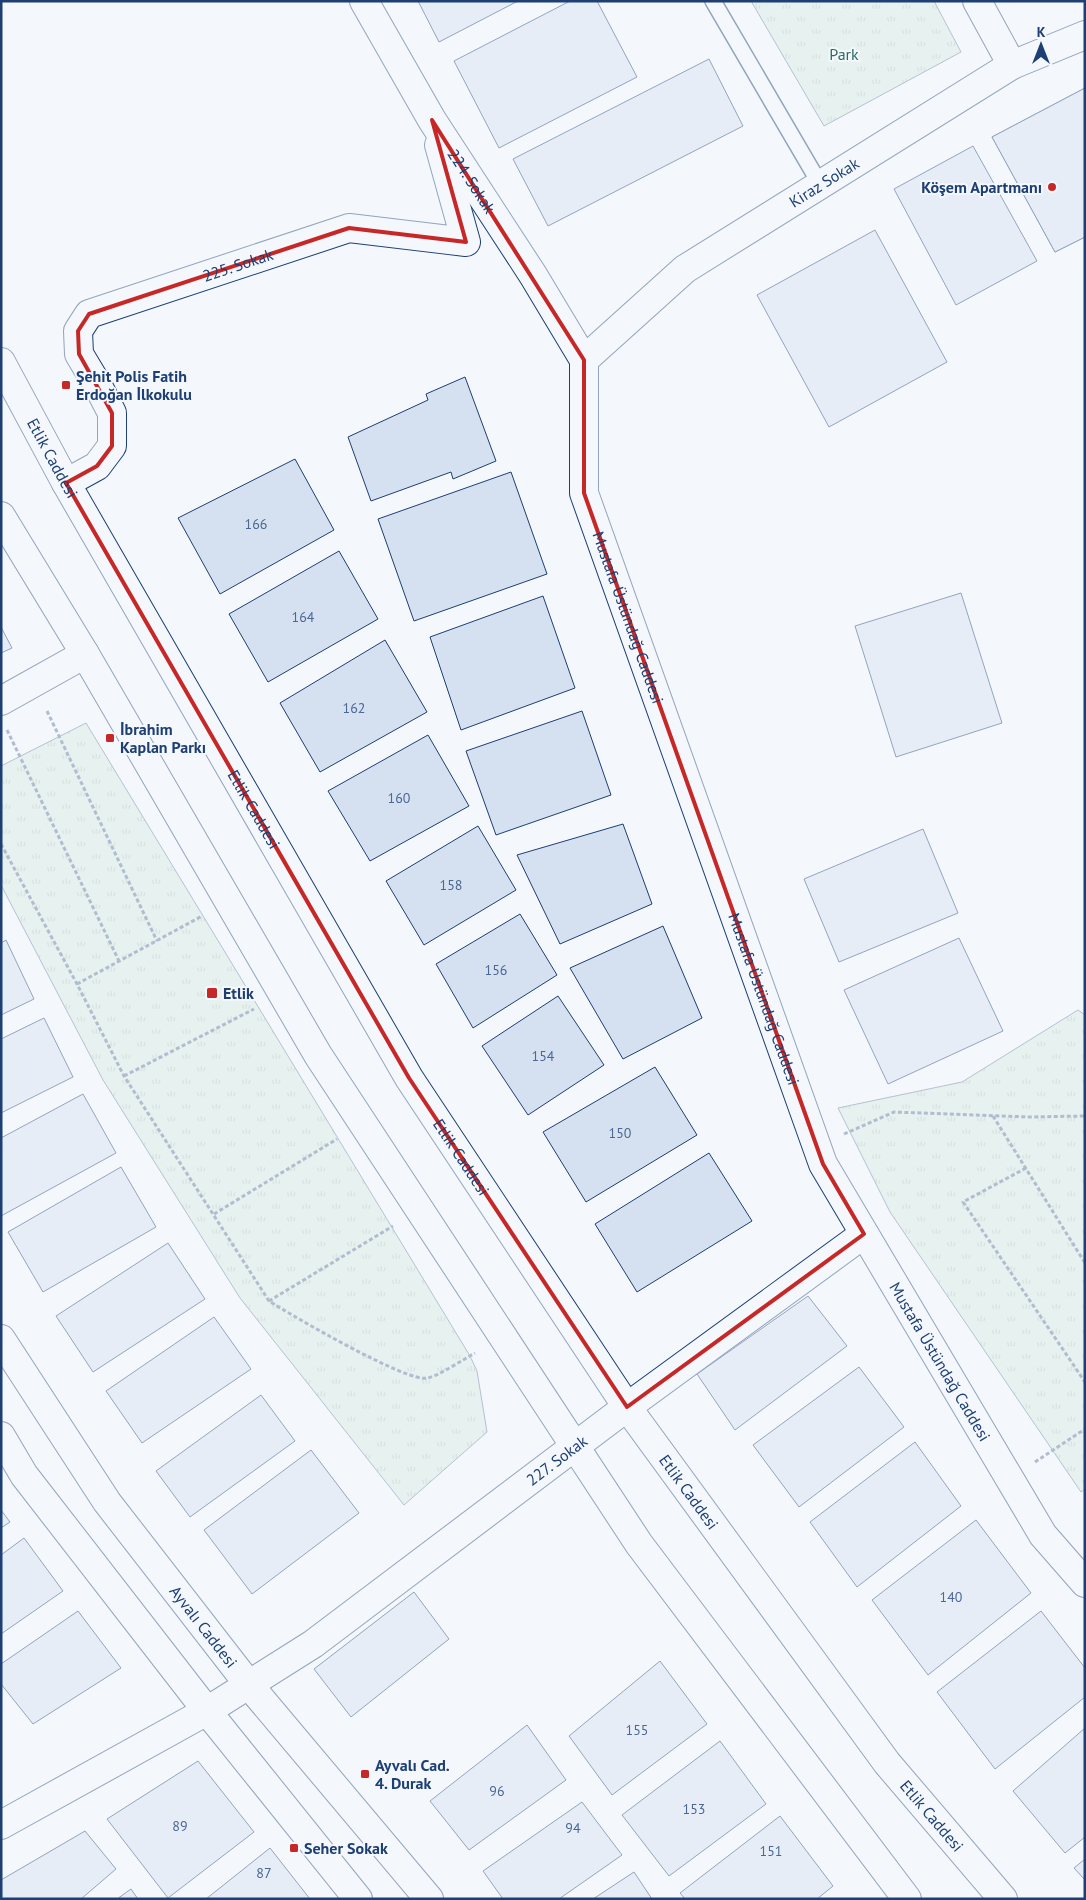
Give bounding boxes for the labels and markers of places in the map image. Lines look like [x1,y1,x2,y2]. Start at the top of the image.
place label: Köşem Apartmanı [921,177,1042,197]
marker: Köşem Apartmanı [1046,181,1058,193]
place label: Şehit Polis Fatih Erdoğan İlkokulu [76,366,192,404]
marker: Şehit Polis Fatih Erdoğan İlkokulu [60,379,72,391]
place label: İbrahim Kaplan Parkı [120,719,206,757]
marker: İbrahim Kaplan Parkı [104,732,116,744]
place label: Etlik [223,983,254,1003]
marker: Etlik [205,986,219,1000]
place label: Ayvalı Cad. 4. Durak [375,1755,450,1793]
marker: Ayvalı Cad. 4. Durak [359,1768,371,1780]
place label: Seher Sokak [304,1838,388,1858]
marker: Seher Sokak [288,1842,300,1854]

